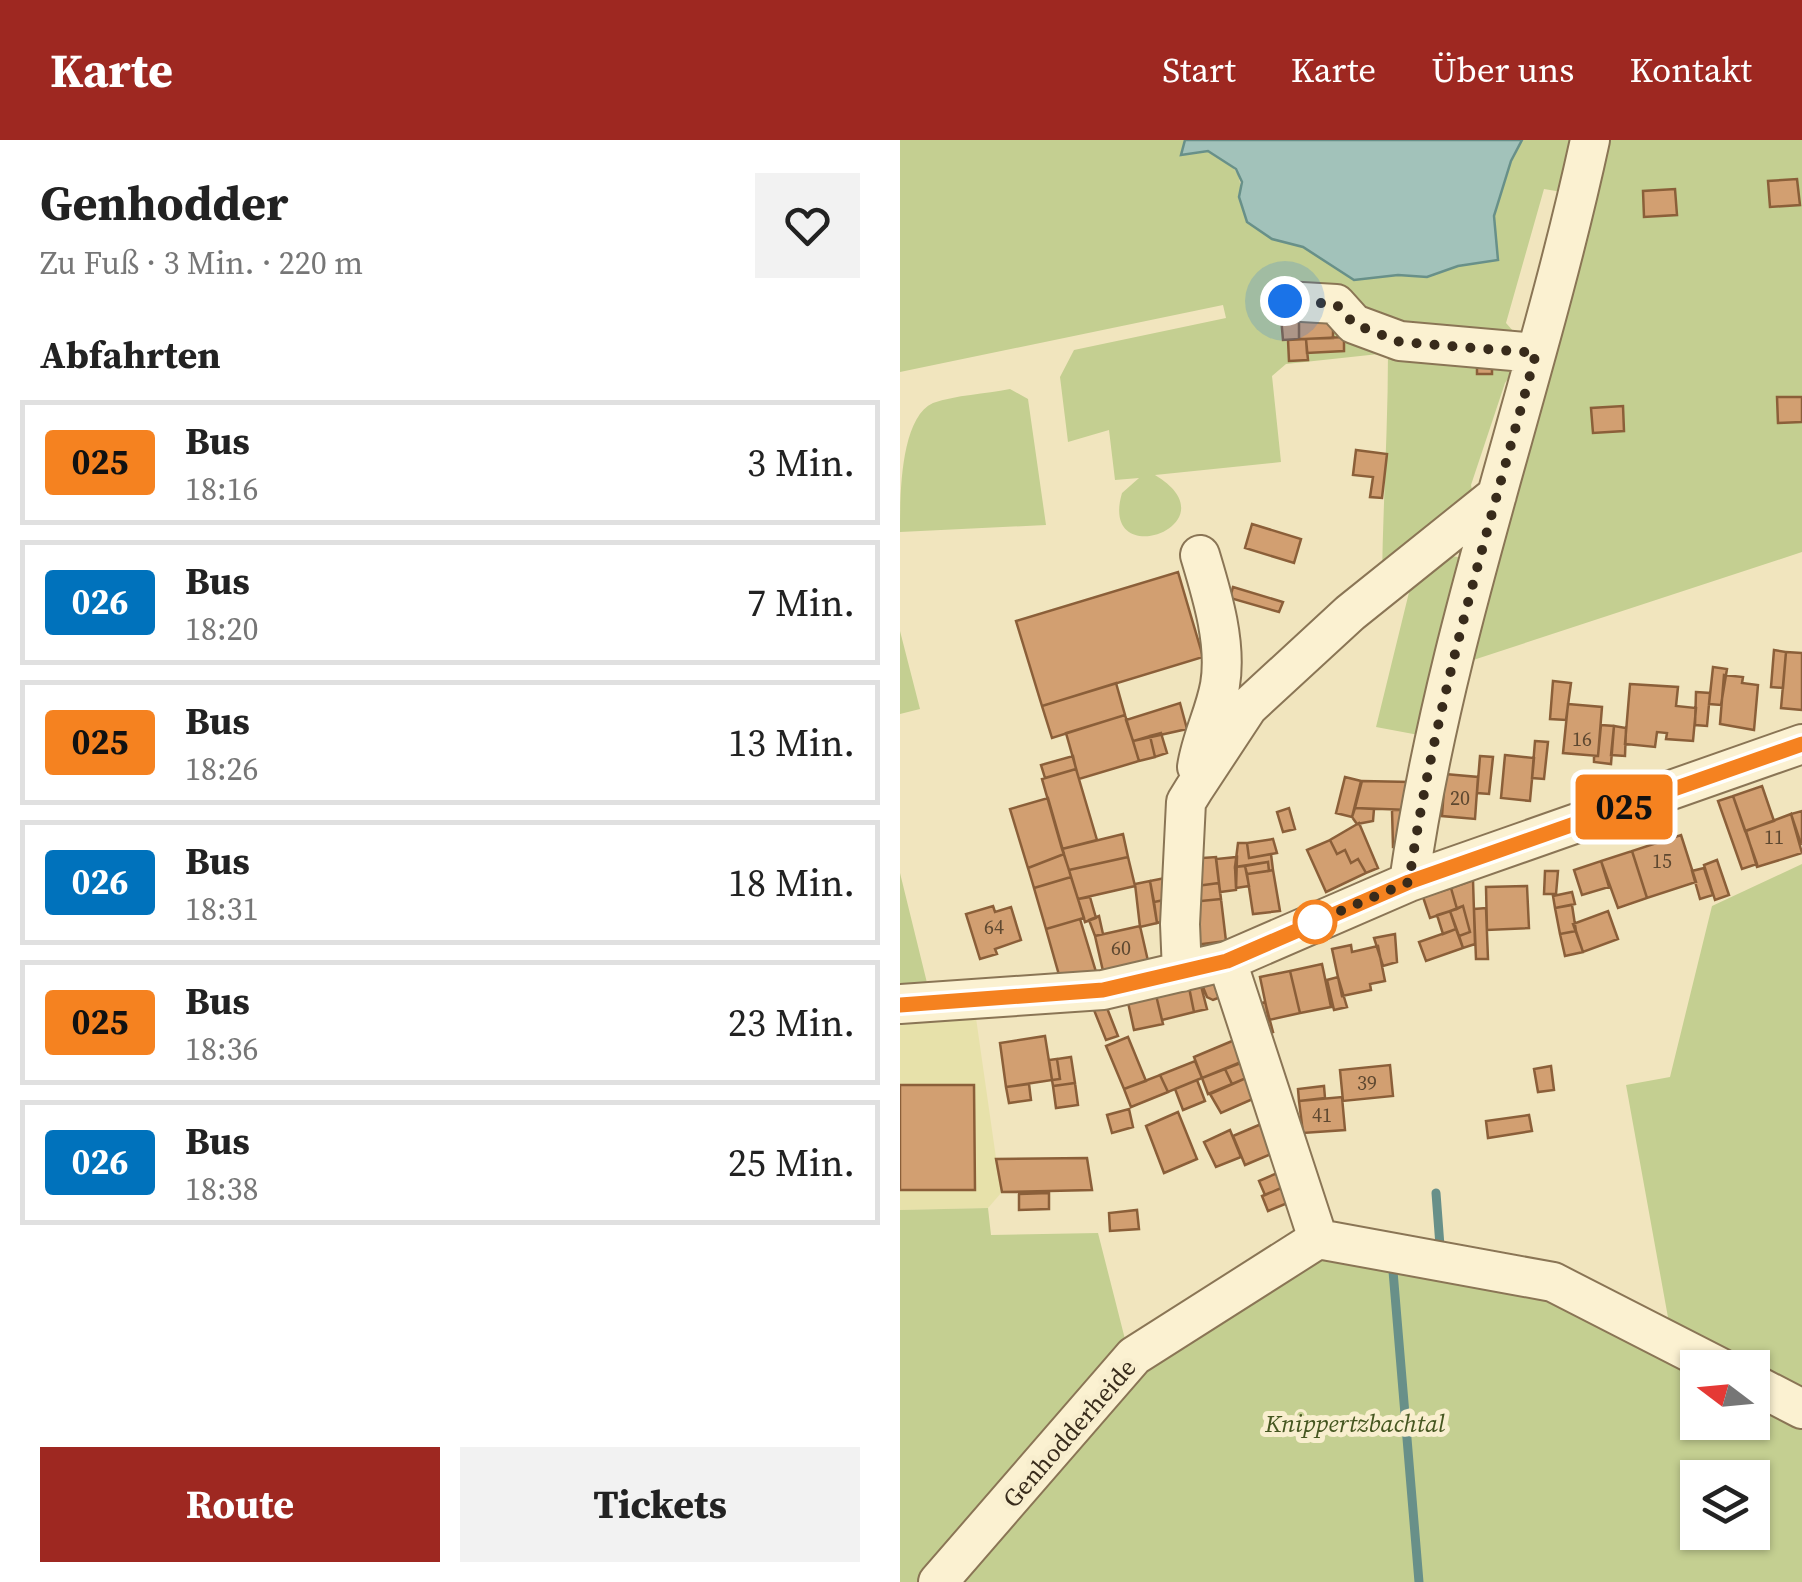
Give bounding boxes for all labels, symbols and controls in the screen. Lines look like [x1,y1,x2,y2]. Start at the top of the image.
text: Karte [50,37,173,103]
text: Start [1162,46,1236,94]
text: Karte [1291,46,1376,94]
text: Über uns [1431,46,1574,94]
text: Kontakt [1629,46,1752,94]
text: Genhodder [40,170,288,236]
button: heart [755,173,860,278]
text: Zu Fuß · 3 Min. · 220 m [40,241,363,285]
your location [1260,276,1310,326]
text: Abfahrten [40,329,221,381]
text: Bus [185,415,250,467]
text: 3 Min. [747,437,855,489]
text: 025 [72,438,128,486]
text: 18:16 [185,467,259,511]
text: Bus [185,555,250,607]
text: 7 Min. [747,577,855,629]
text: 026 [72,578,128,626]
text: 18:20 [185,607,259,651]
text: Bus [185,695,250,747]
text: 13 Min. [728,717,855,769]
text: 025 [72,718,128,766]
house number: 16 [1572,725,1592,753]
text: 18:26 [185,747,259,791]
line badge: 025 [1566,774,1682,840]
text: 025 [1596,783,1652,831]
house number: 20 [1450,784,1470,812]
house number: 11 [1764,823,1784,851]
text: Bus [185,835,250,887]
house number: 15 [1652,847,1672,875]
text: 18 Min. [728,857,855,909]
text: 026 [72,858,128,906]
text: 18:31 [185,887,259,931]
unlabelled marker [1294,901,1336,943]
house number: 64 [984,913,1004,941]
house number: 60 [1111,934,1131,962]
text: Bus [185,975,250,1027]
text: 23 Min. [728,997,855,1049]
text: 025 [72,998,128,1046]
text: 18:36 [185,1027,259,1071]
house number: 39 [1357,1069,1377,1097]
house number: 41 [1312,1101,1332,1129]
text: Bus [185,1115,250,1167]
text: 25 Min. [728,1137,855,1189]
text: 026 [72,1138,128,1186]
text: 18:38 [185,1167,259,1211]
north arrow [1680,1350,1770,1440]
map controls [1680,1350,1770,1550]
street label: Genhodderheide [995,1351,1143,1515]
park label: Knippertzbachtal [1264,1406,1445,1440]
button: Route [40,1447,440,1562]
button: Tickets [460,1447,860,1562]
button: layers [1680,1460,1770,1550]

